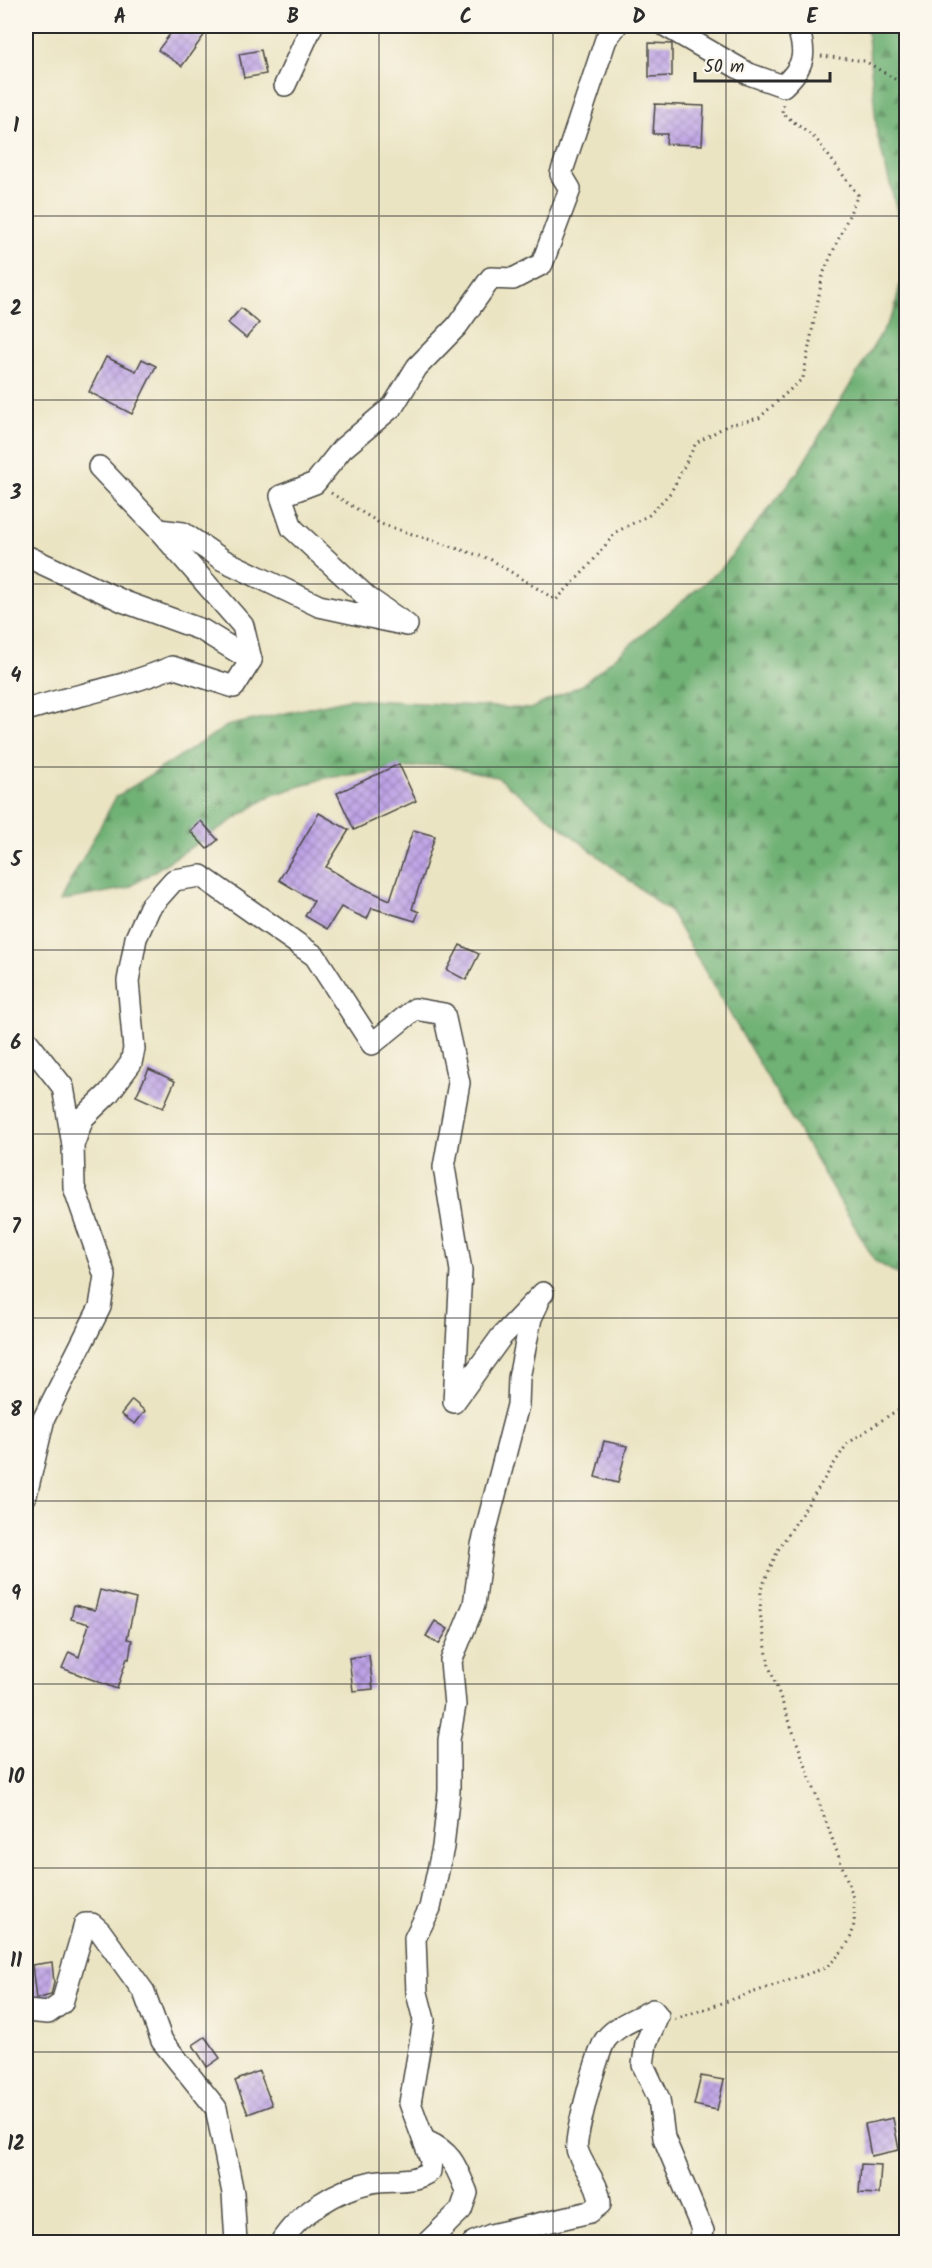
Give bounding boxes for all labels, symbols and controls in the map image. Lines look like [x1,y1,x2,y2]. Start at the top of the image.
text: A [114,2,126,34]
text: B [287,2,299,34]
text: C [460,2,472,34]
text: D [632,2,646,34]
text: E [806,2,818,34]
scale bar [695,45,830,83]
text: 50 m [704,53,744,82]
text: 1 [13,111,19,143]
text: 2 [10,294,22,326]
text: 3 [10,478,22,510]
text: 4 [11,661,22,693]
text: 5 [10,845,23,877]
text: 6 [11,1028,22,1060]
text: 7 [11,1212,21,1244]
text: 8 [10,1395,22,1427]
text: 9 [11,1579,21,1611]
text: 10 [8,1762,25,1794]
text: 11 [10,1946,22,1978]
text: 12 [7,2129,25,2161]

